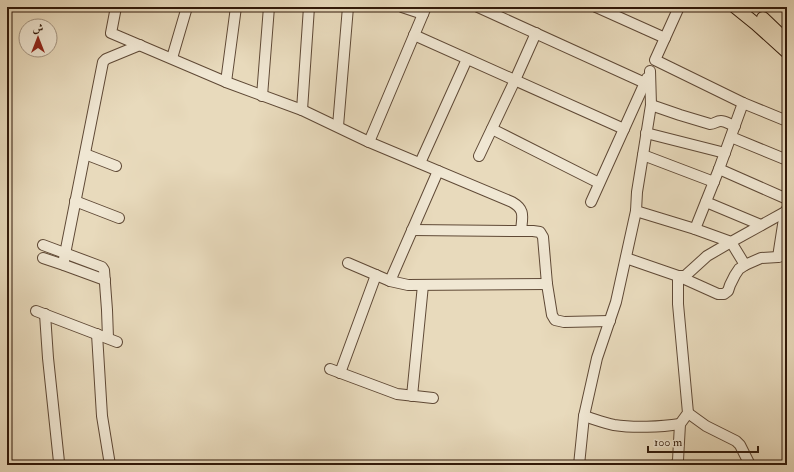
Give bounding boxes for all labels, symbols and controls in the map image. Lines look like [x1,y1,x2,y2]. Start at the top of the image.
north arrow [18,18,58,58]
text: ش [33,22,44,35]
scale bar [648,428,758,454]
text: 100 m [654,435,683,450]

